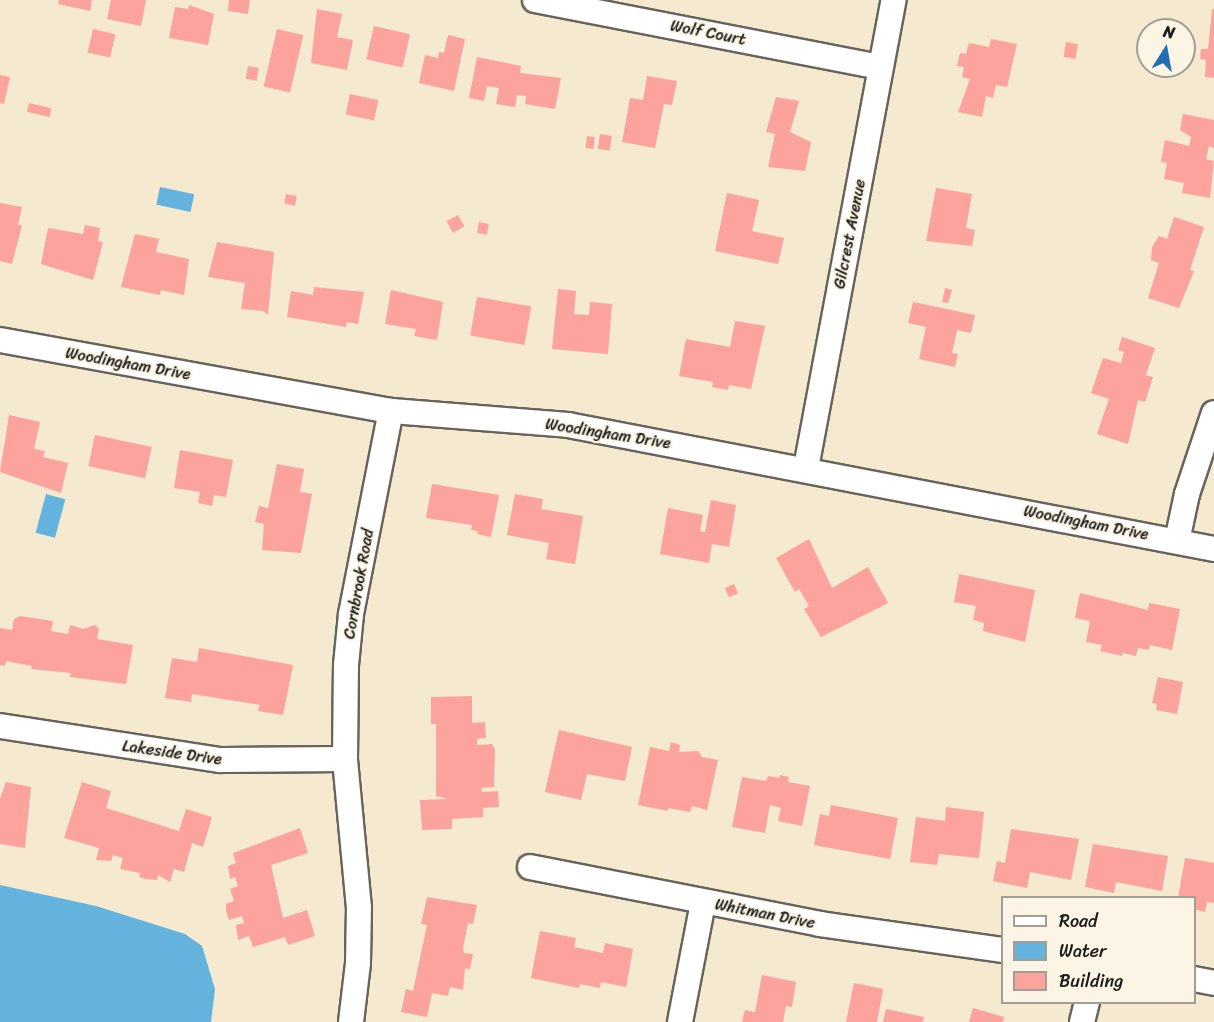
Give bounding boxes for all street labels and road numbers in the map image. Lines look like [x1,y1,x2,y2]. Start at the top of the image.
street label: Wolf Court [669,16,747,50]
street label: Gilcrest Avenue [830,178,870,290]
street label: Woodingham Drive [64,344,192,384]
street label: Woodingham Drive [544,415,672,453]
street label: Woodingham Drive [1022,501,1150,545]
street label: Cornbrook Road [340,527,378,641]
street label: Lakeside Drive [121,736,223,770]
street label: Whitman Drive [713,895,817,933]

